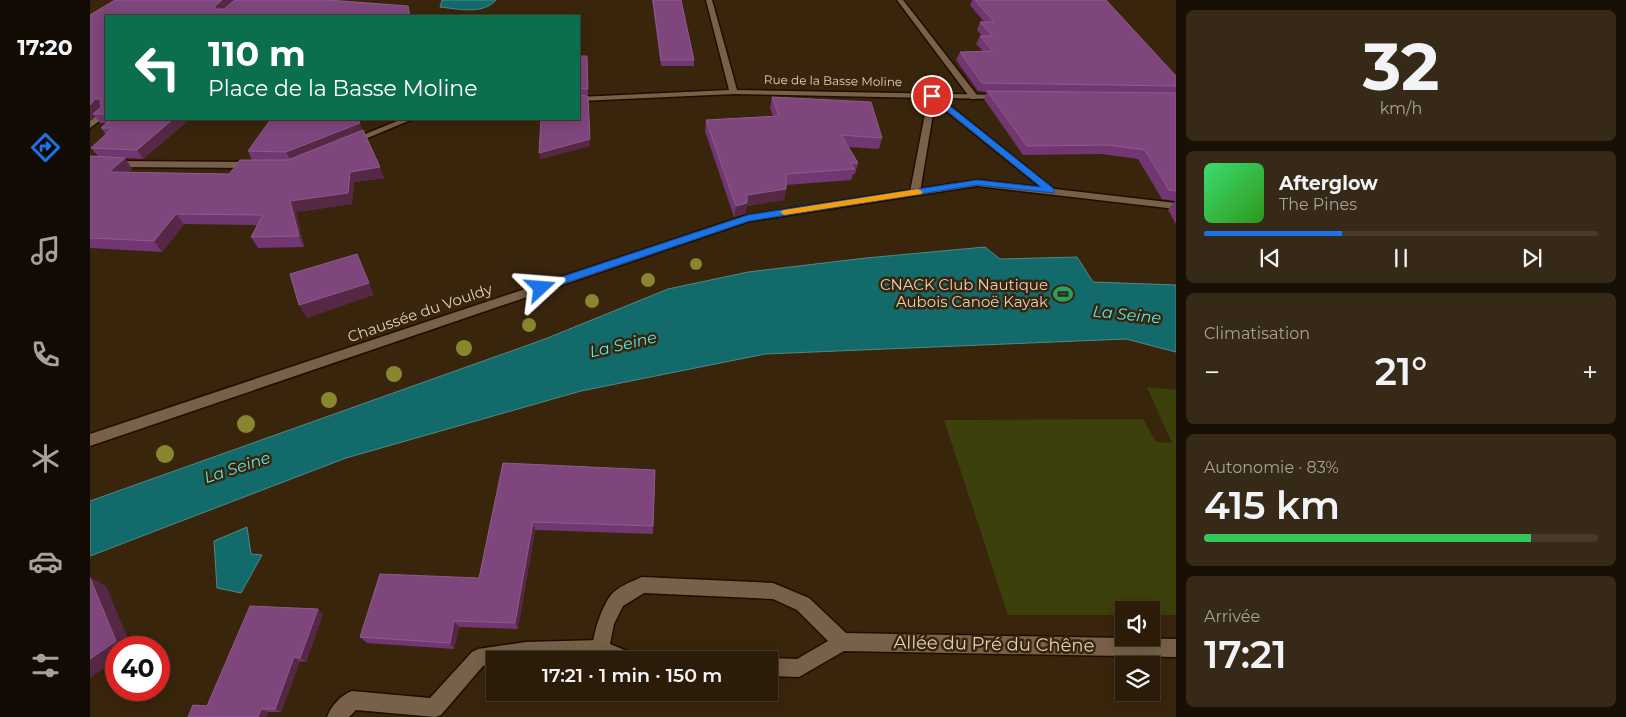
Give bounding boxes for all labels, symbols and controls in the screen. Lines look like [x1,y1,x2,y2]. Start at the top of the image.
text: 32 [1363,27,1439,106]
text: 110 m [208,32,306,75]
text: 17:20 [17,34,73,61]
icon: left [125,35,190,100]
street label: Rue de la Basse Moline [764,72,902,89]
text: Place de la Basse Moline [208,75,477,102]
pin [911,75,953,117]
icon: arrive [918,82,946,110]
text: km/h [1380,99,1422,118]
icon: directions [28,130,63,165]
text: Afterglow [1279,172,1378,195]
text: The Pines [1279,195,1357,214]
icon: music [28,233,63,268]
icon: previous [1256,244,1284,272]
icon: pause [1387,244,1415,272]
icon: next [1518,244,1546,272]
position arrow [514,261,566,313]
place label: CNACK Club Nautique Aubois Canoë Kayak [880,275,1048,311]
street label: Chaussée du Vouldy [345,279,496,346]
sports icon: CNACK Club Nautique Aubois Canoë Kayak [1052,283,1074,305]
water label: La Seine [1092,301,1162,328]
text: Climatisation [1204,324,1310,343]
water label: La Seine [588,328,659,361]
icon: phone [28,337,63,372]
text: 21° [1375,348,1427,395]
text: − [1204,355,1220,389]
text: + [1582,355,1598,389]
icon: climate [28,441,63,476]
water label: La Seine [202,448,273,487]
text: Autonomie · 83% [1204,458,1339,477]
text: 415 km [1204,482,1340,529]
icon: car [28,544,63,579]
map controls [1115,601,1160,701]
button: sound [1115,601,1160,646]
text: Arrivée [1204,607,1260,626]
street label: Allée du Pré du Chêne [893,631,1095,657]
text: 17:21 [1204,631,1287,678]
speed limit sign: 40 [105,636,170,701]
icon: filters [28,648,63,683]
button: layers [1115,656,1160,701]
text: 17:21 · 1 min · 150 m [542,664,722,687]

